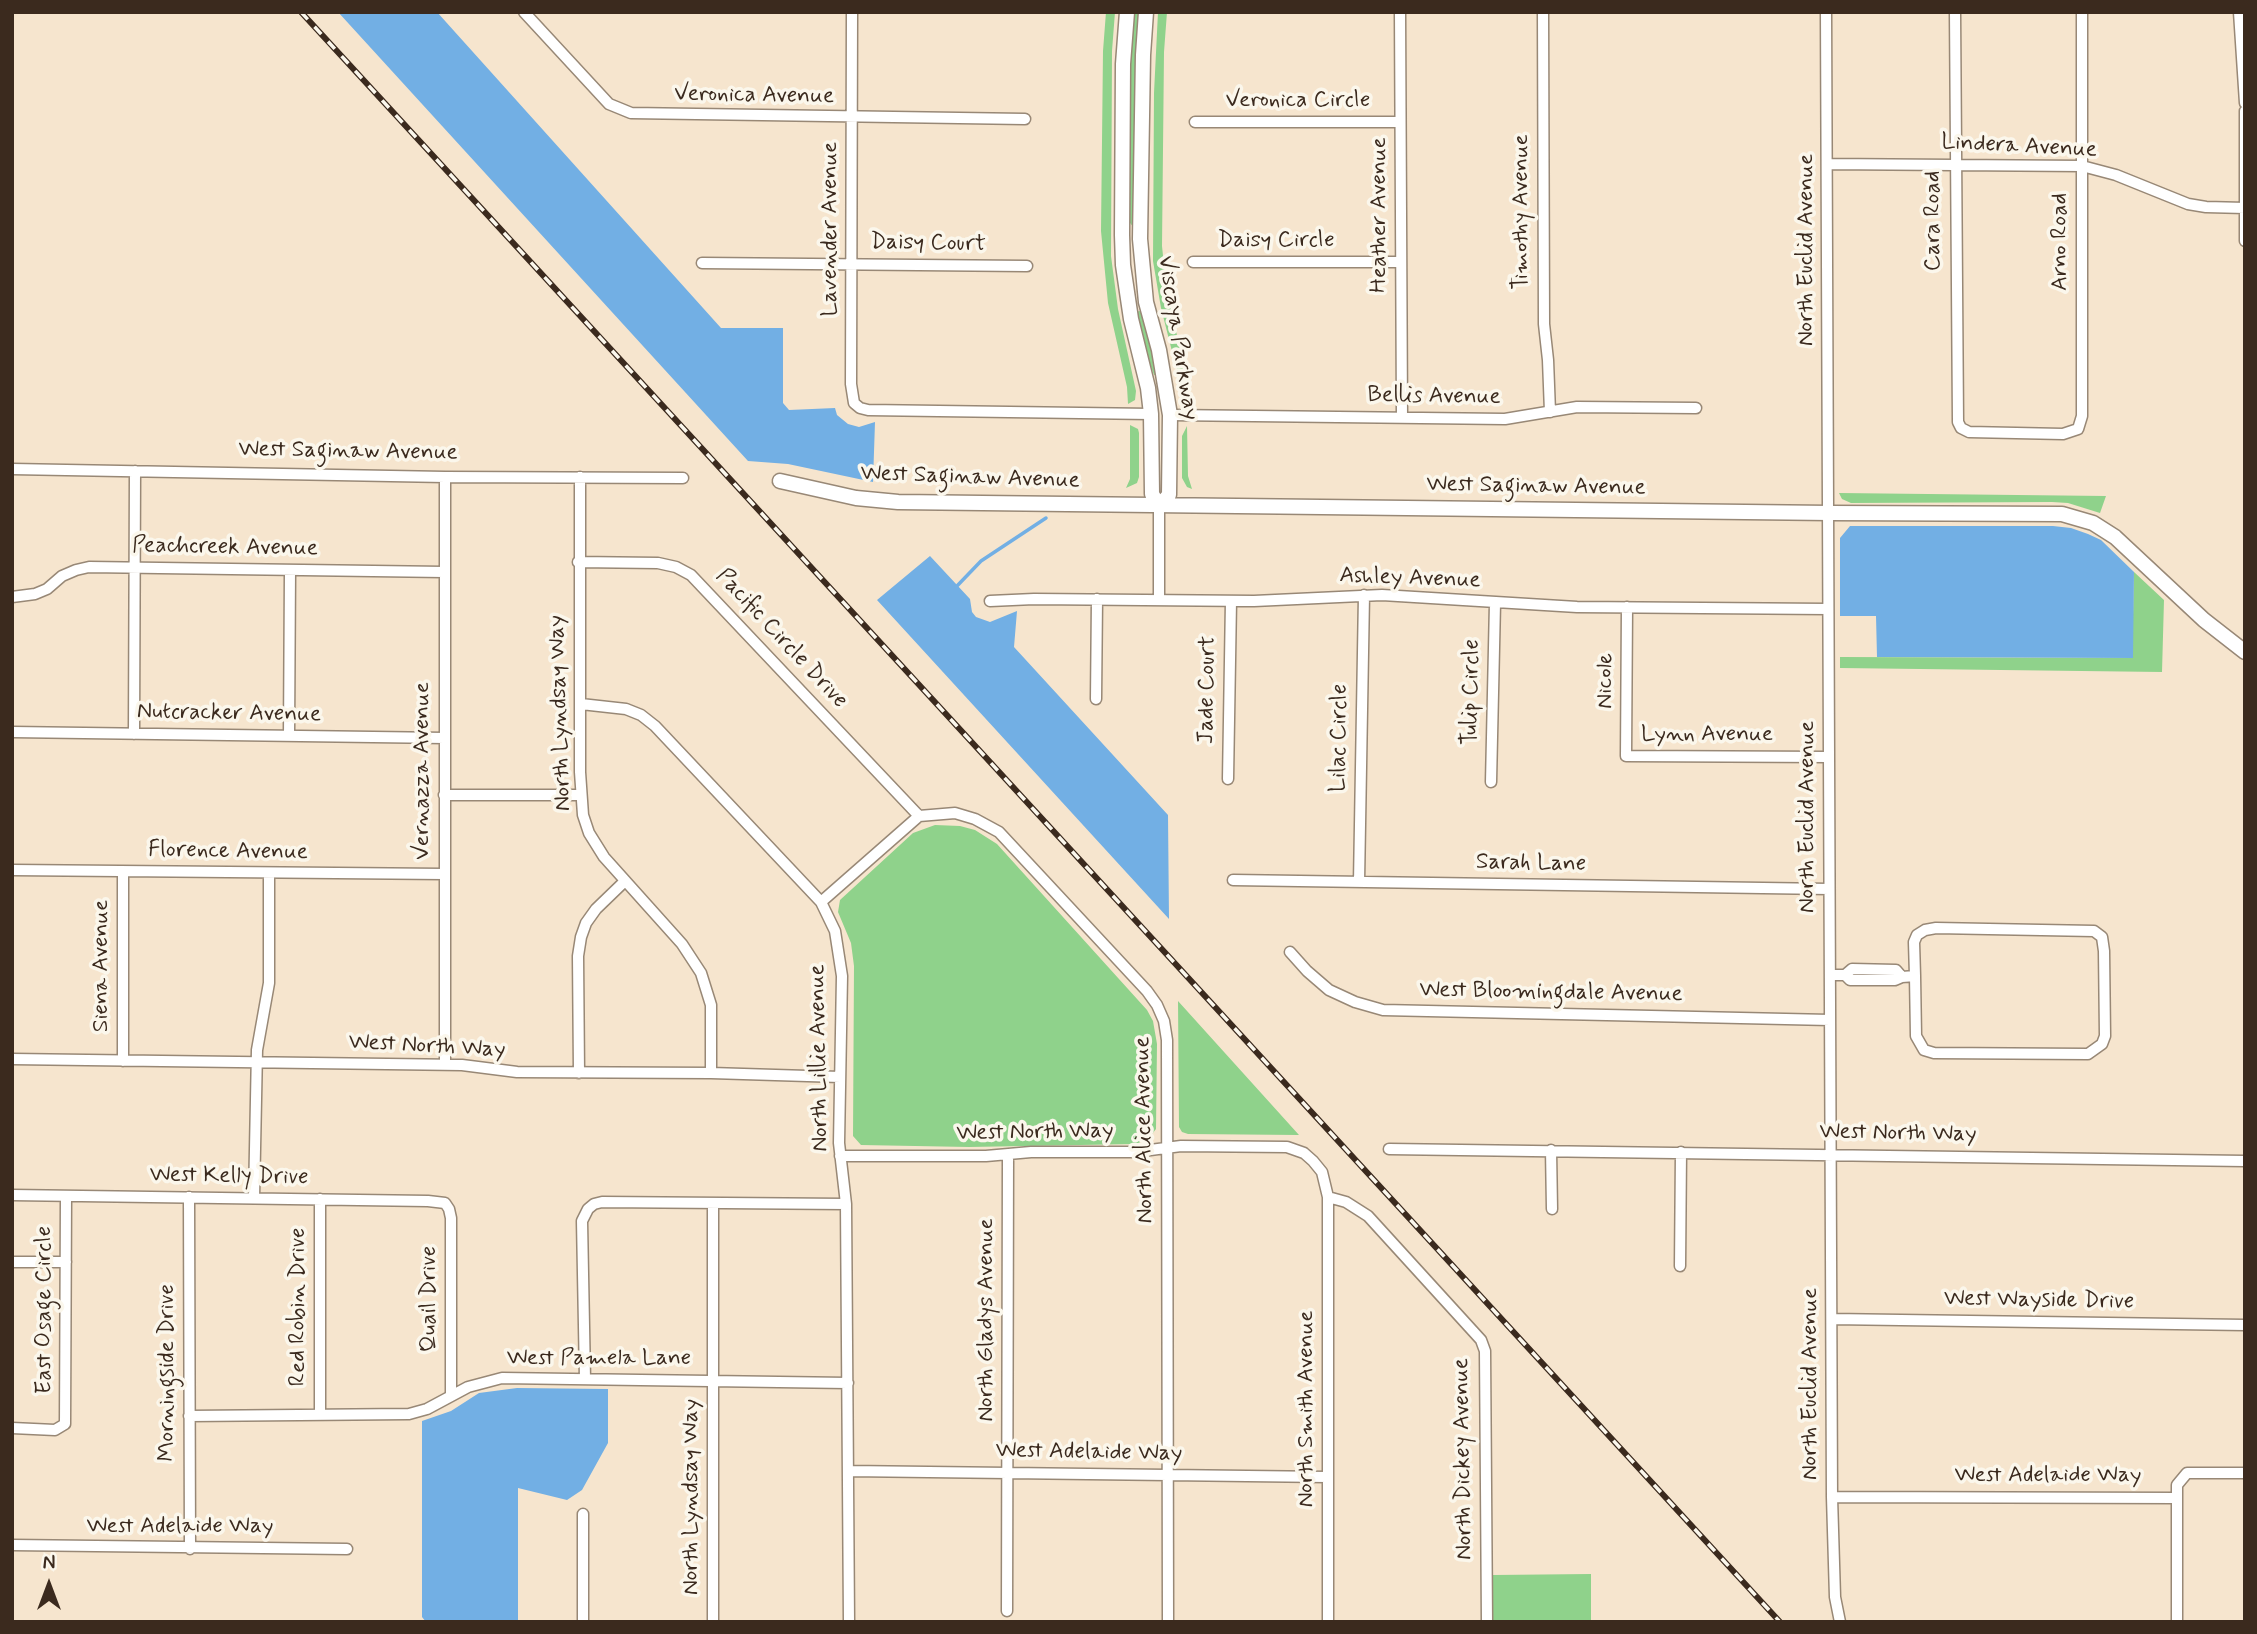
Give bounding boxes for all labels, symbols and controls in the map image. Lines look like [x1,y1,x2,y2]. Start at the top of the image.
street label: Veronica Avenue [674,81,834,111]
street label: Veronica Circle [1226,87,1370,115]
street label: Lindera Avenue [1941,129,2097,165]
street label: Timothy Avenue [1508,134,1536,290]
street label: Heather Avenue [1366,137,1394,293]
street label: Lavender Avenue [817,142,845,316]
street label: North Euclid Avenue [1793,154,1821,346]
street label: Cara Road [1920,171,1948,271]
street label: Arno Road [2047,193,2075,291]
street label: Daisy Circle [1217,227,1335,255]
street label: Daisy Court [870,229,986,259]
street label: Viscaya Parkway [1150,254,1204,422]
street label: Bellis Avenue [1367,382,1501,412]
street label: West Saginaw Avenue [238,436,458,468]
street label: West Saginaw Avenue [860,460,1080,496]
street label: West Saginaw Avenue [1426,471,1646,503]
street label: Peachcreek Avenue [132,533,318,563]
street label: Pacific Circle Drive [709,563,853,715]
street label: Ashley Avenue [1339,563,1481,595]
street label: North Lyndsay Way [544,614,578,812]
street label: Jade Court [1193,635,1223,745]
street label: Tulip Circle [1457,639,1487,745]
street label: Nicole [1592,653,1620,709]
street label: Vernazza Avenue [409,682,437,860]
street label: Lilac Circle [1325,684,1355,792]
street label: Nutcracker Avenue [137,699,321,729]
street label: Lynn Avenue [1641,721,1773,749]
street label: North Euclid Avenue [1794,721,1822,913]
street label: Florence Avenue [148,837,308,867]
street label: Sarah Lane [1475,849,1587,879]
street label: Siena Avenue [88,900,116,1032]
street label: North Lillie Avenue [805,964,835,1152]
street label: West Bloomingdale Avenue [1419,977,1683,1009]
street label: West North Way [348,1029,506,1065]
street label: North Alice Avenue [1130,1036,1160,1224]
street label: West North Way [956,1118,1114,1148]
street label: West North Way [1819,1119,1977,1149]
street label: West Kelly Drive [149,1162,309,1192]
street label: North Gladys Avenue [973,1218,1001,1422]
street label: East Osage Circle [31,1226,59,1394]
street label: Red Robin Drive [285,1228,313,1386]
street label: Quail Drive [416,1246,444,1352]
street label: Morningside Drive [154,1284,182,1462]
street label: West Wayside Drive [1944,1286,2134,1316]
street label: North Euclid Avenue [1797,1288,1825,1480]
street label: North Smith Avenue [1293,1310,1321,1508]
street label: West Pamela Lane [507,1345,691,1373]
street label: North Dickey Avenue [1448,1358,1480,1560]
street label: North Lyndsay Way [678,1399,706,1595]
street label: West Adelaide Way [995,1438,1183,1468]
street label: West Adelaide Way [1955,1462,2141,1490]
street label: West Adelaide Way [87,1513,273,1541]
north arrow [14,1550,84,1620]
text: N [43,1551,55,1576]

